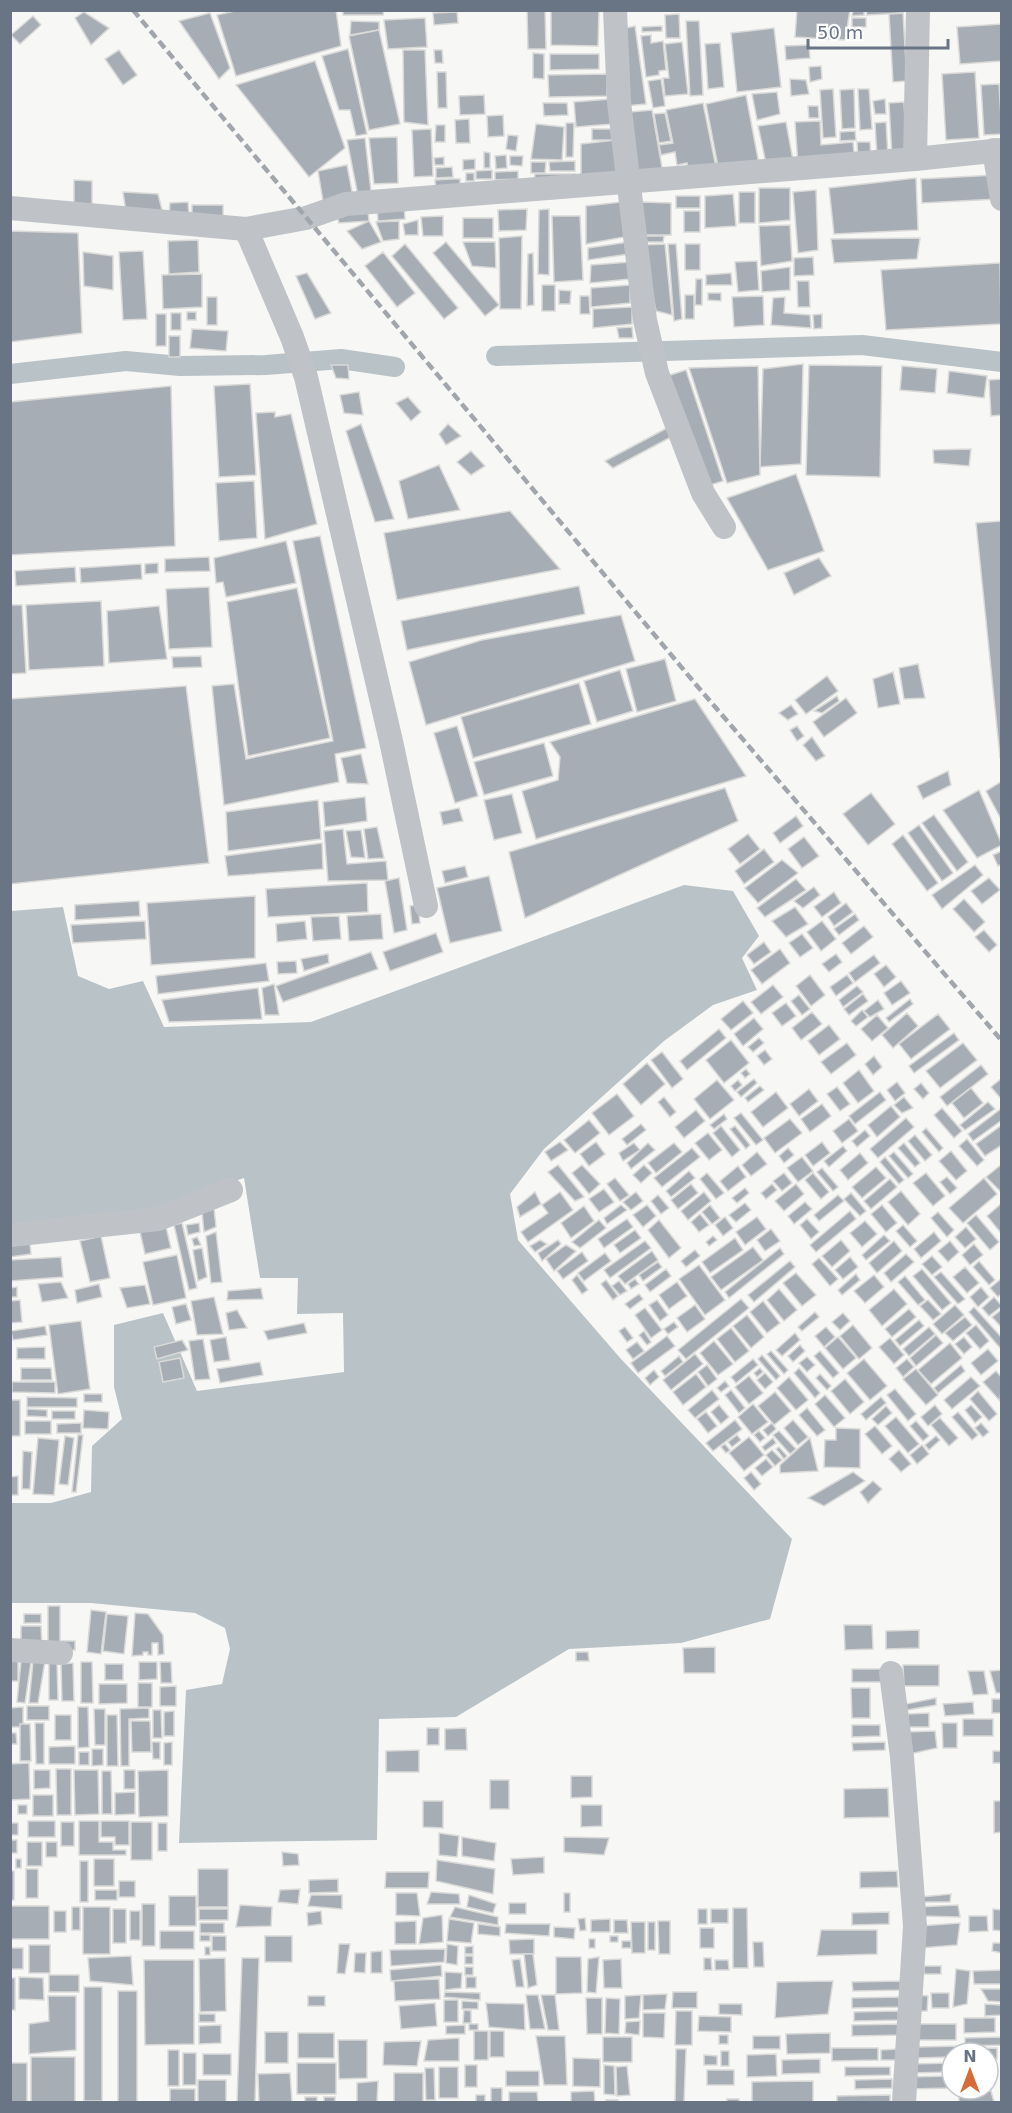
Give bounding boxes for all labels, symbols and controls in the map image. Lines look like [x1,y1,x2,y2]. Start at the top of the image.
scale bar [808,12,948,50]
text: 50 m [817,22,863,43]
north arrow [940,2041,1000,2101]
text: N [963,2047,977,2066]

